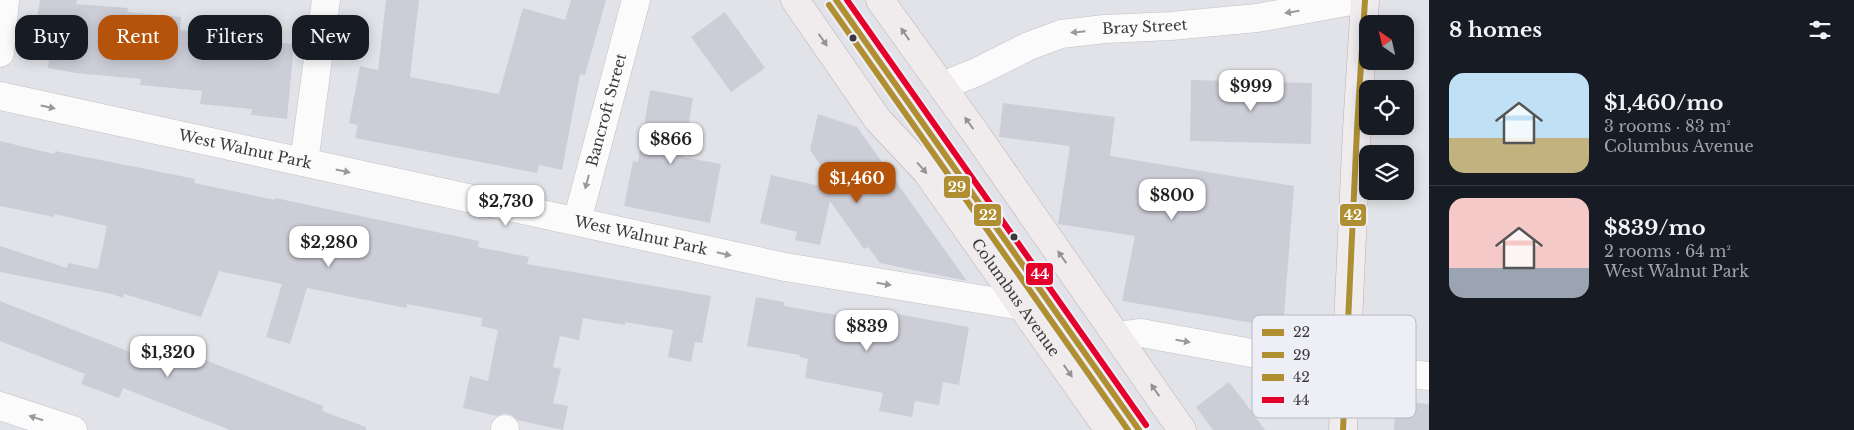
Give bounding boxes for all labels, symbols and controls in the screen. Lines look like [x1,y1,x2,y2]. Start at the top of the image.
one-way arrow [1284,8,1300,16]
chip: Buy [15,15,88,60]
chip: Rent [98,15,178,60]
chip: Filters [188,15,282,60]
chip: New [292,15,369,60]
street label: Bray Street [1102,15,1188,38]
north arrow [1359,15,1414,70]
map controls [1359,15,1414,200]
icon: filters [1806,16,1834,44]
text: 8 homes [1449,17,1542,43]
one-way arrow [900,27,910,41]
one-way arrow [1070,28,1086,36]
one-way arrow [818,33,828,47]
unlabelled marker [848,33,858,43]
street label: Bancroft Street [582,51,630,168]
pin: $999 [1221,70,1281,112]
text: $999 [1230,76,1272,96]
button: locate [1359,80,1414,135]
text: $1,460/mo [1604,90,1723,116]
icon: home [1489,93,1549,153]
one-way arrow [40,103,56,111]
one-way arrow [964,116,974,130]
text: 3 rooms · 83 m² [1604,116,1731,136]
pin: $866 [641,122,701,165]
street label: West Walnut Park [176,125,315,173]
text: $866 [650,129,692,149]
text: Columbus Avenue [1604,136,1754,156]
button: layers [1359,145,1414,200]
pin: $1,460 [816,162,898,204]
one-way arrow [917,162,928,175]
one-way arrow [336,167,351,175]
text: $1,460 [830,168,884,188]
one-way arrow [583,175,591,190]
line badge: 29 [943,175,971,199]
text: 29 [948,178,966,196]
pin: $800 [1142,178,1202,221]
pin: $2,730 [465,184,547,227]
text: $800 [1150,185,1194,205]
text: $2,730 [478,191,534,211]
line badge: 22 [973,203,1002,227]
line badge: 42 [1339,203,1367,227]
text: 22 [979,206,997,224]
text: 42 [1344,206,1362,224]
street label: West Walnut Park [572,211,710,259]
text: $839/mo [1604,215,1706,241]
icon: home [1489,218,1549,278]
pin: $2,280 [288,226,370,268]
text: $2,280 [300,232,358,252]
unlabelled marker [1009,232,1019,242]
street label: Columbus Avenue [968,234,1064,360]
text: 2 rooms · 64 m² [1604,241,1731,261]
one-way arrow [717,250,732,258]
one-way arrow [1057,250,1067,263]
text: West Walnut Park [1604,261,1749,281]
line badge: 44 [1025,262,1054,286]
text: 44 [1031,265,1049,283]
one-way arrow [876,280,892,288]
pin: $839 [837,310,897,352]
legend [1252,315,1416,418]
text: $839 [846,316,888,336]
text: 22 [1293,323,1310,341]
pin: $1,320 [127,336,209,378]
one-way arrow [1175,337,1191,345]
text: $1,320 [141,342,195,362]
text: 29 [1293,346,1311,364]
one-way arrow [1063,364,1073,378]
text: 42 [1293,368,1310,386]
one-way arrow [1150,383,1160,397]
text: 44 [1293,391,1309,409]
one-way arrow [29,414,44,421]

